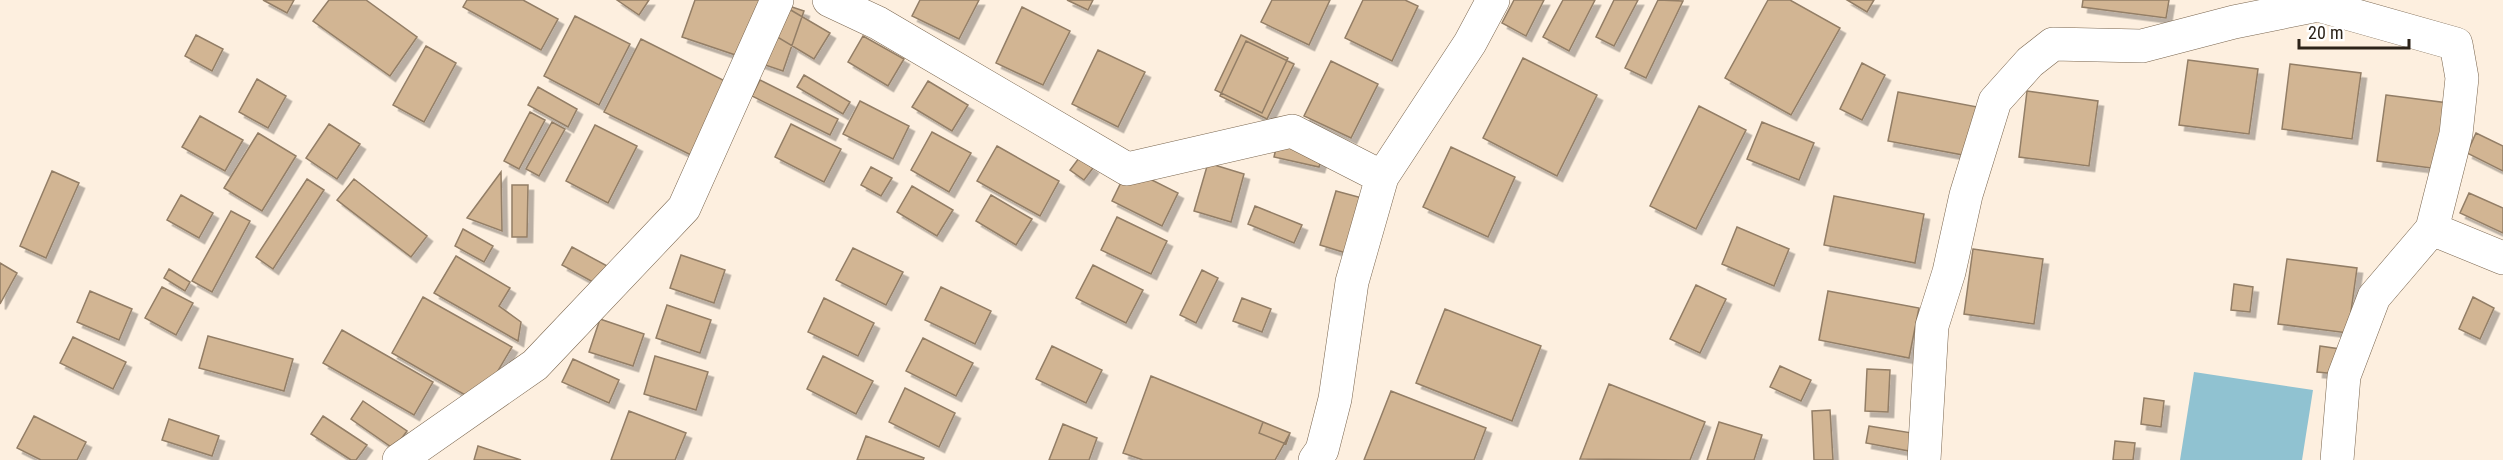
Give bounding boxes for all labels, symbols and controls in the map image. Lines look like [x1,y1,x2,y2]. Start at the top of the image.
scale bar [2299,12,2408,50]
text: 20 m [2308,22,2343,43]

